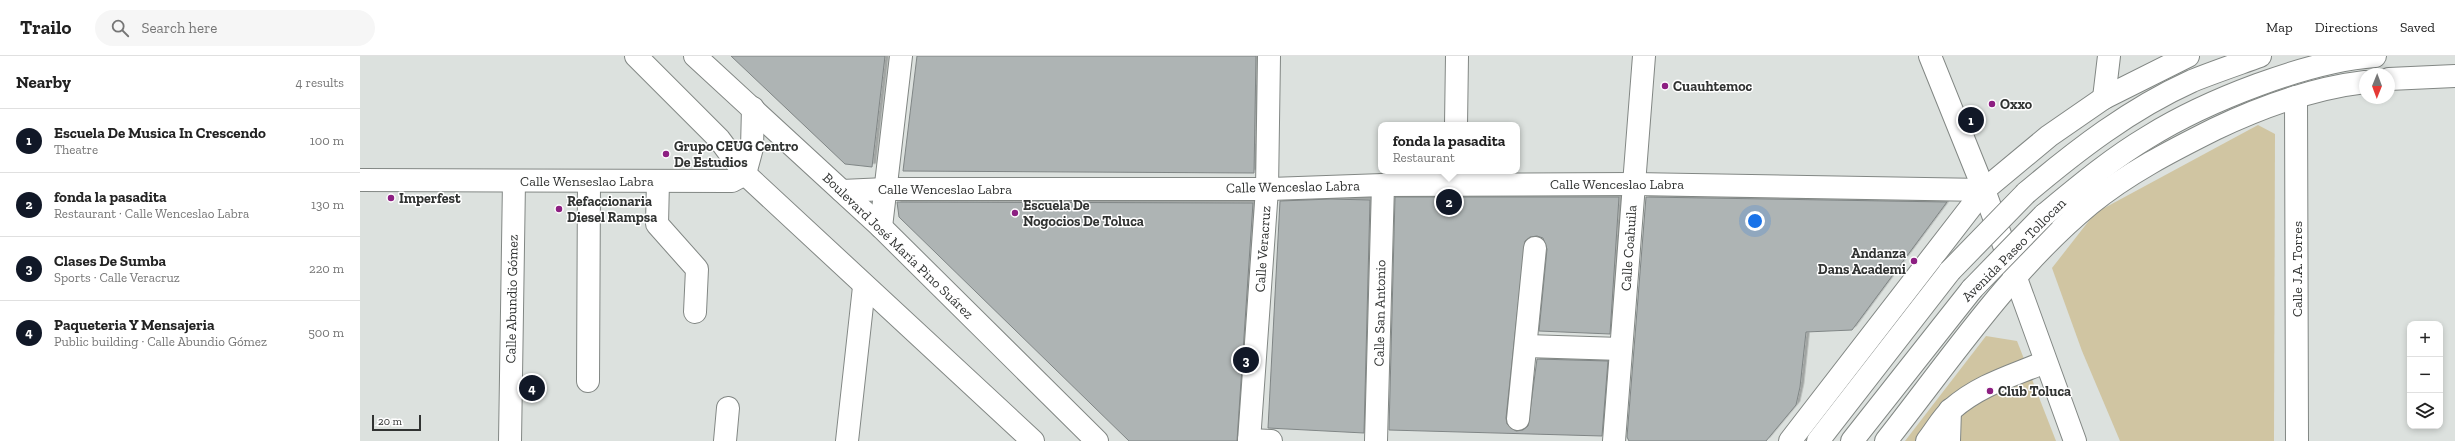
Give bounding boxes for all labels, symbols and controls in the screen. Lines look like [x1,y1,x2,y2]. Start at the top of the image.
search box [95,10,375,46]
text: Trailo [20,16,71,39]
icon: search [109,17,131,39]
text: Search here [141,19,217,37]
text: Map [2266,19,2293,36]
text: Directions [2315,19,2378,36]
text: Saved [2400,19,2435,36]
north arrow [2359,68,2395,104]
text: Nearby [16,72,71,92]
text: 4 results [296,75,344,90]
place label: Cuauhtemoc [1673,78,1753,95]
marker: Cuauhtemoc [1660,81,1670,91]
place label: Oxxo [2000,96,2033,113]
marker: Oxxo [1987,99,1997,109]
pin: 1 [1958,105,1984,135]
popup [1378,122,1520,174]
text: Escuela De Musica In Crescendo [54,124,266,142]
text: fonda la pasadita [1393,132,1505,150]
text: 1 [26,133,32,148]
text: 100 m [310,133,344,148]
place label: Grupo CEUG Centro De Estudios [674,138,799,171]
text: Theatre [54,142,98,157]
marker: Grupo CEUG Centro De Estudios [661,149,671,159]
text: Restaurant [1393,150,1455,165]
street label: Boulevard José María Pino Suárez [819,169,977,323]
street label: Calle Wenseslao Labra [520,173,654,190]
street label: Calle Wenceslao Labra [1550,176,1684,193]
street label: Calle Wenceslao Labra [1226,177,1360,197]
street label: Calle Wenceslao Labra [878,181,1012,198]
pin: 2 [1436,187,1462,217]
text: fonda la pasadita [54,188,167,206]
place label: Imperfest [399,190,461,207]
marker: Imperfest [386,193,396,203]
place label: Refaccionaria Diesel Rampsa [567,193,657,226]
street label: Avenida Paseo Tollocan [1959,195,2069,305]
text: 2 [26,197,32,212]
text: 130 m [311,197,344,212]
place label: Escuela De Nogocios De Toluca [1023,197,1144,230]
marker: Refaccionaria Diesel Rampsa [554,204,564,214]
street label: Calle Coahuila [1618,204,1640,292]
street label: Calle Veracruz [1251,205,1275,293]
text: Restaurant · Calle Wenceslao Labra [54,206,249,221]
marker: Escuela De Nogocios De Toluca [1010,208,1020,218]
your location [1745,211,1765,231]
street label: Calle J.A. Torres [2289,221,2306,317]
street label: Calle Abundio Gómez [502,234,522,364]
place label: Andanza Dans Academi [1818,245,1906,278]
text: Clases De Sumba [54,252,166,270]
marker: Andanza Dans Academi [1909,256,1919,266]
street label: Calle San Antonio [1371,260,1389,366]
text: 3 [26,261,32,276]
text: 220 m [309,261,344,276]
text: Sports · Calle Veracruz [54,270,180,285]
text: Paqueteria Y Mensajeria [54,316,215,334]
map controls [2407,321,2443,429]
button: + [2407,321,2443,357]
text: 4 [25,325,33,340]
text: 500 m [308,325,344,340]
text: Public building · Calle Abundio Gómez [54,334,267,349]
pin: 3 [1233,345,1259,375]
button: − [2407,357,2443,393]
pin: 4 [519,373,545,403]
place label: Club Toluca [1998,383,2071,400]
marker: Club Toluca [1985,386,1995,396]
button: layers [2407,393,2443,429]
scale bar [372,413,421,432]
text: 20 m [378,415,402,428]

